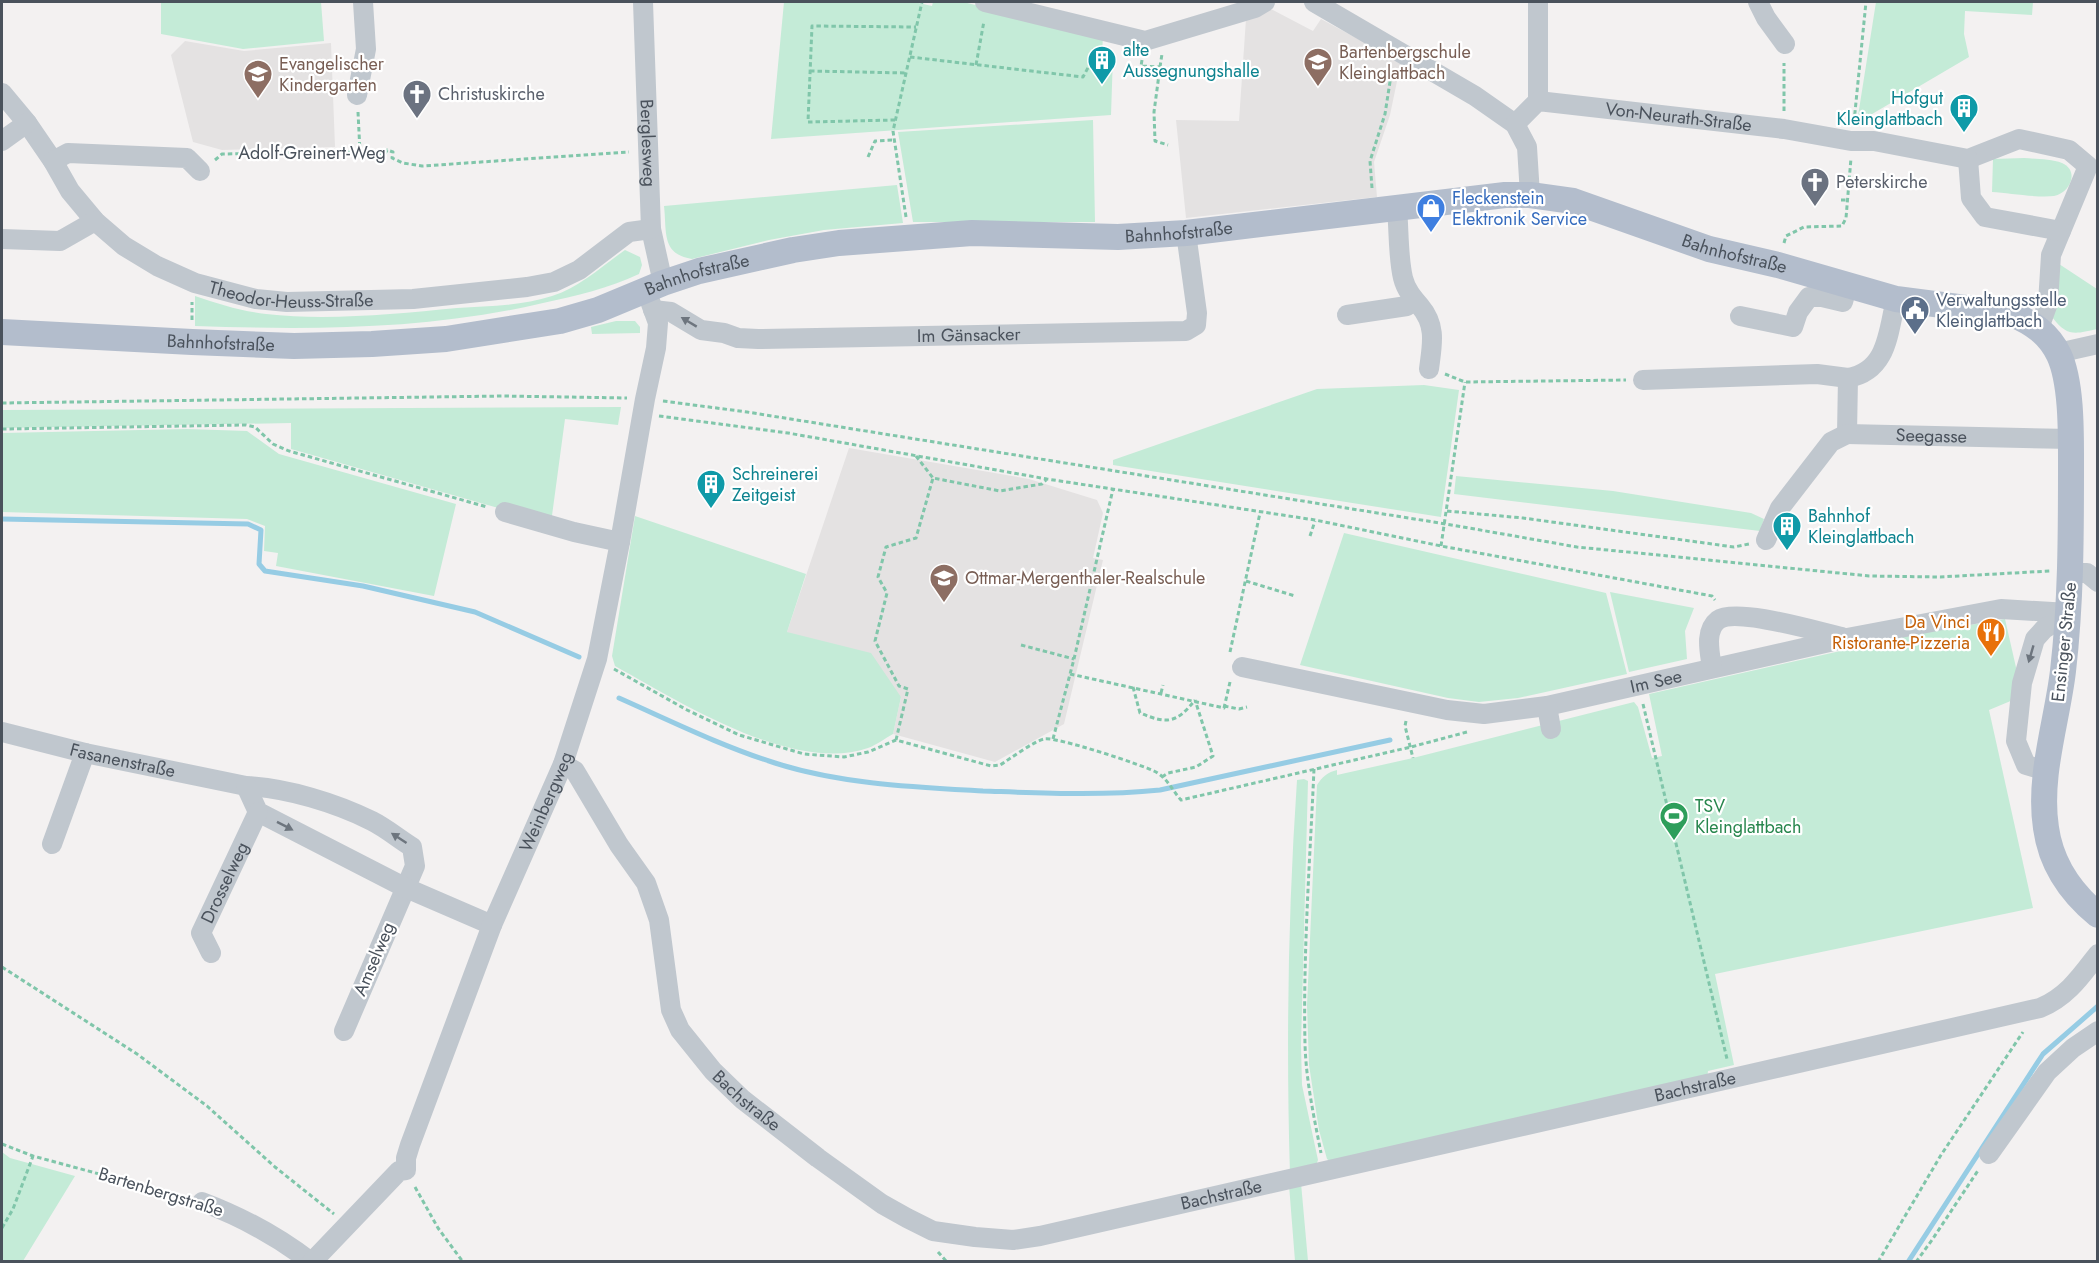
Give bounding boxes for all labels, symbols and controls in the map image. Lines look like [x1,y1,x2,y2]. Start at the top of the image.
place label: alte Aussegnungshalle [1123,37,1260,84]
place label: Bartenbergschule Kleinglattbach [1339,39,1471,86]
building icon: alte Aussegnungshalle [1086,44,1118,86]
school or university icon: Bartenbergschule Kleinglattbach [1302,46,1334,88]
place label: Evangelischer Kindergarten [279,51,385,98]
school or university icon: Evangelischer Kindergarten [242,58,274,100]
church icon: Christuskirche [401,78,433,120]
place label: Christuskirche [438,81,545,107]
place label: Hofgut Kleinglattbach [1837,85,1944,132]
building icon: Hofgut Kleinglattbach [1948,92,1980,134]
street label: Von-Neurath-Straße [1604,96,1753,138]
street label: Berglesweg [633,99,663,187]
street label: Adolf-Greinert-Weg [238,140,386,166]
church icon: Peterskirche [1799,166,1831,208]
place label: Peterskirche [1836,169,1927,195]
place label: Fleckenstein Elektronik Service [1452,185,1587,232]
shop icon: Fleckenstein Elektronik Service [1415,192,1447,234]
street label: Bahnhofstraße [1124,215,1234,250]
street label: Bahnhofstraße [1678,227,1790,280]
street label: Bahnhofstraße [641,247,752,302]
street label: Theodor-Heuss-Straße [206,274,374,315]
place label: Verwaltungsstelle Kleinglattbach [1936,287,2067,334]
public building icon: Verwaltungsstelle Kleinglattbach [1899,294,1931,336]
one-way arrow [681,317,697,328]
street label: Im Gänsacker [917,321,1022,349]
street label: Bahnhofstraße [166,328,275,358]
street label: Seegasse [1895,422,1967,450]
place label: Schreinerei Zeitgeist [732,461,818,508]
building icon: Schreinerei Zeitgeist [695,468,727,510]
place label: Bahnhof Kleinglattbach [1808,503,1914,550]
building icon: Bahnhof Kleinglattbach [1771,510,1803,552]
school or university icon: Ottmar-Mergenthaler-Realschule [928,562,960,604]
place label: Ottmar-Mergenthaler-Realschule [965,565,1205,591]
street label: Ensinger Straße [2045,581,2083,703]
place label: Da Vinci Ristorante-Pizzeria [1832,609,1970,656]
restaurant icon: Da Vinci Ristorante-Pizzeria [1975,616,2007,658]
one-way arrow [2026,645,2035,663]
street label: Im See [1628,663,1684,700]
street label: Fasanenstraße [67,737,178,784]
street label: Weinbergweg [513,748,579,856]
place label: TSV Kleinglattbach [1695,793,1801,840]
sports icon: TSV Kleinglattbach [1658,800,1690,842]
one-way arrow [276,820,294,830]
one-way arrow [390,833,407,844]
street label: Drosselweg [194,838,255,928]
street label: Amselweg [347,918,401,1000]
street label: Bachstraße [706,1064,786,1137]
street label: Bachstraße [1652,1065,1738,1109]
street label: Bartenbergstraße [95,1161,227,1223]
street label: Bachstraße [1178,1173,1264,1217]

